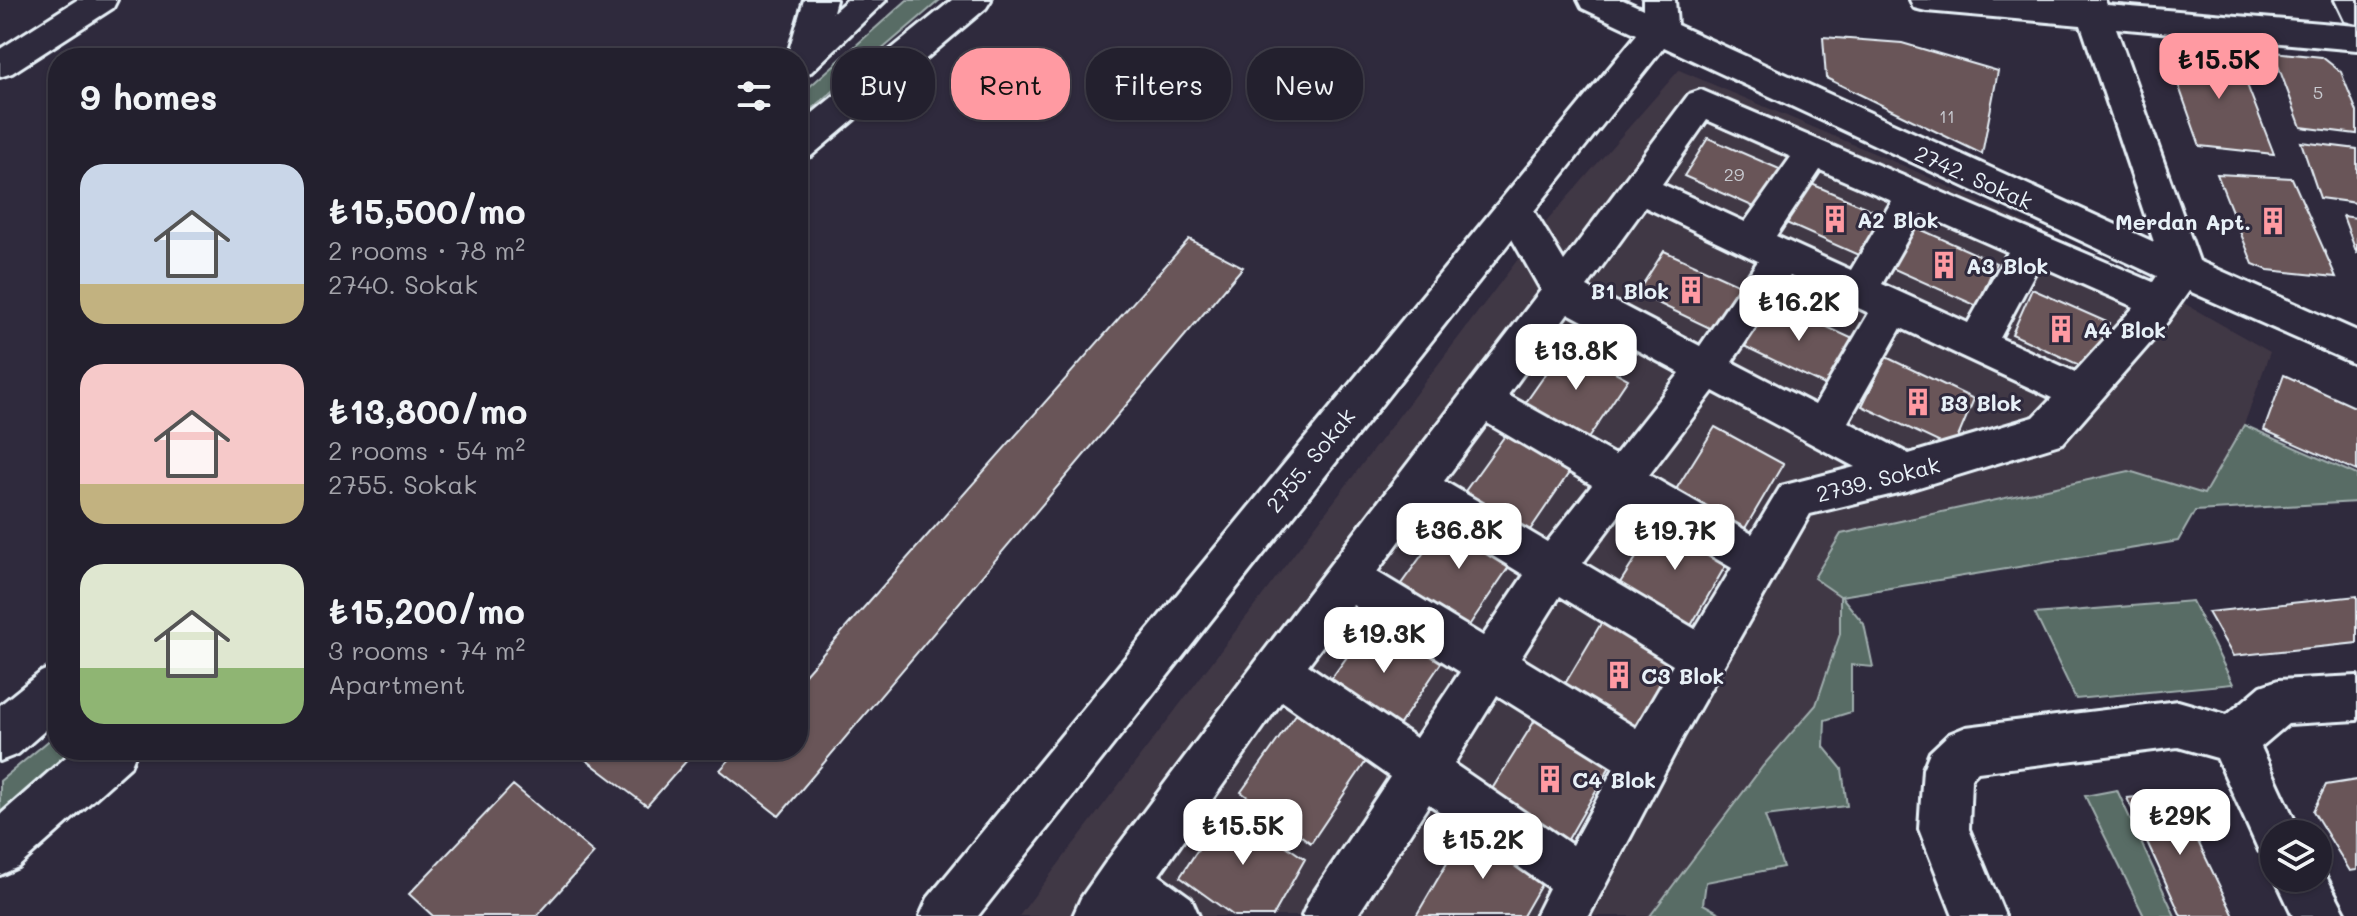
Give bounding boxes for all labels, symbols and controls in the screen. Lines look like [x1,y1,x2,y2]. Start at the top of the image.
pin: ₺15.5K [2154,33,2284,101]
text: ₺15.5K [2177,42,2261,76]
chip: Buy [832,48,935,120]
chip: Rent [951,48,1070,120]
chip: Filters [1086,48,1231,120]
chip: New [1247,48,1363,120]
text: 9 homes [80,74,217,119]
icon: filters [732,74,776,118]
house number: 5 [2313,80,2323,104]
house number: 11 [1939,104,1955,128]
street label: 2742. Sokak [1911,138,2037,216]
house number: 29 [1724,162,1745,186]
text: ₺15,500/mo [328,188,526,233]
icon: home [144,196,240,292]
building icon: A2 Blok [1820,204,1850,234]
place label: A2 Blok [1857,205,1939,234]
building icon: Merdan Apt. [2258,206,2288,236]
place label: Merdan Apt. [2115,207,2251,236]
text: 2 rooms · 78 m² [328,233,525,267]
building icon: A3 Blok [1929,250,1959,280]
place label: A3 Blok [1966,251,2048,280]
text: 2740. Sokak [328,267,478,301]
building icon: B1 Blok [1676,275,1706,305]
pin: ₺16.2K [1734,275,1864,343]
place label: B1 Blok [1591,276,1669,305]
text: ₺16.2K [1757,284,1841,318]
building icon: A4 Blok [2046,314,2076,344]
place label: A4 Blok [2083,315,2166,344]
pin: ₺13.8K [1511,324,1641,392]
text: ₺13.8K [1534,333,1618,367]
building icon: B3 Blok [1903,387,1933,417]
text: ₺13,800/mo [328,388,527,433]
place label: B3 Blok [1940,388,2022,417]
icon: home [144,396,240,492]
street label: 2755. Sokak [1259,402,1361,518]
text: 2 rooms · 54 m² [328,433,525,467]
street label: 2739. Sokak [1813,450,1943,508]
text: 2755. Sokak [328,467,477,501]
pin: ₺36.8K [1394,503,1524,571]
pin: ₺19.7K [1610,504,1740,572]
text: ₺36.8K [1415,512,1503,546]
text: ₺19.7K [1634,513,1717,547]
text: ₺15,200/mo [328,588,525,633]
icon: home [144,596,240,692]
pin: ₺19.3K [1319,607,1449,675]
text: ₺19.3K [1342,616,1426,650]
text: 3 rooms · 74 m² [328,633,525,667]
building icon: C3 Blok [1604,660,1634,690]
place label: C3 Blok [1641,661,1724,690]
text: Apartment [328,667,465,701]
building icon: C4 Blok [1535,764,1565,794]
place label: C4 Blok [1572,765,1656,794]
pin: ₺29K [2133,789,2227,857]
text: ₺29K [2148,798,2212,832]
pin: ₺15.5K [1178,799,1308,867]
text: ₺15.5K [1201,808,1285,842]
pin: ₺15.2K [1418,813,1548,881]
map controls [2260,820,2332,892]
button: layers [2260,820,2332,892]
text: ₺15.2K [1442,822,1524,856]

